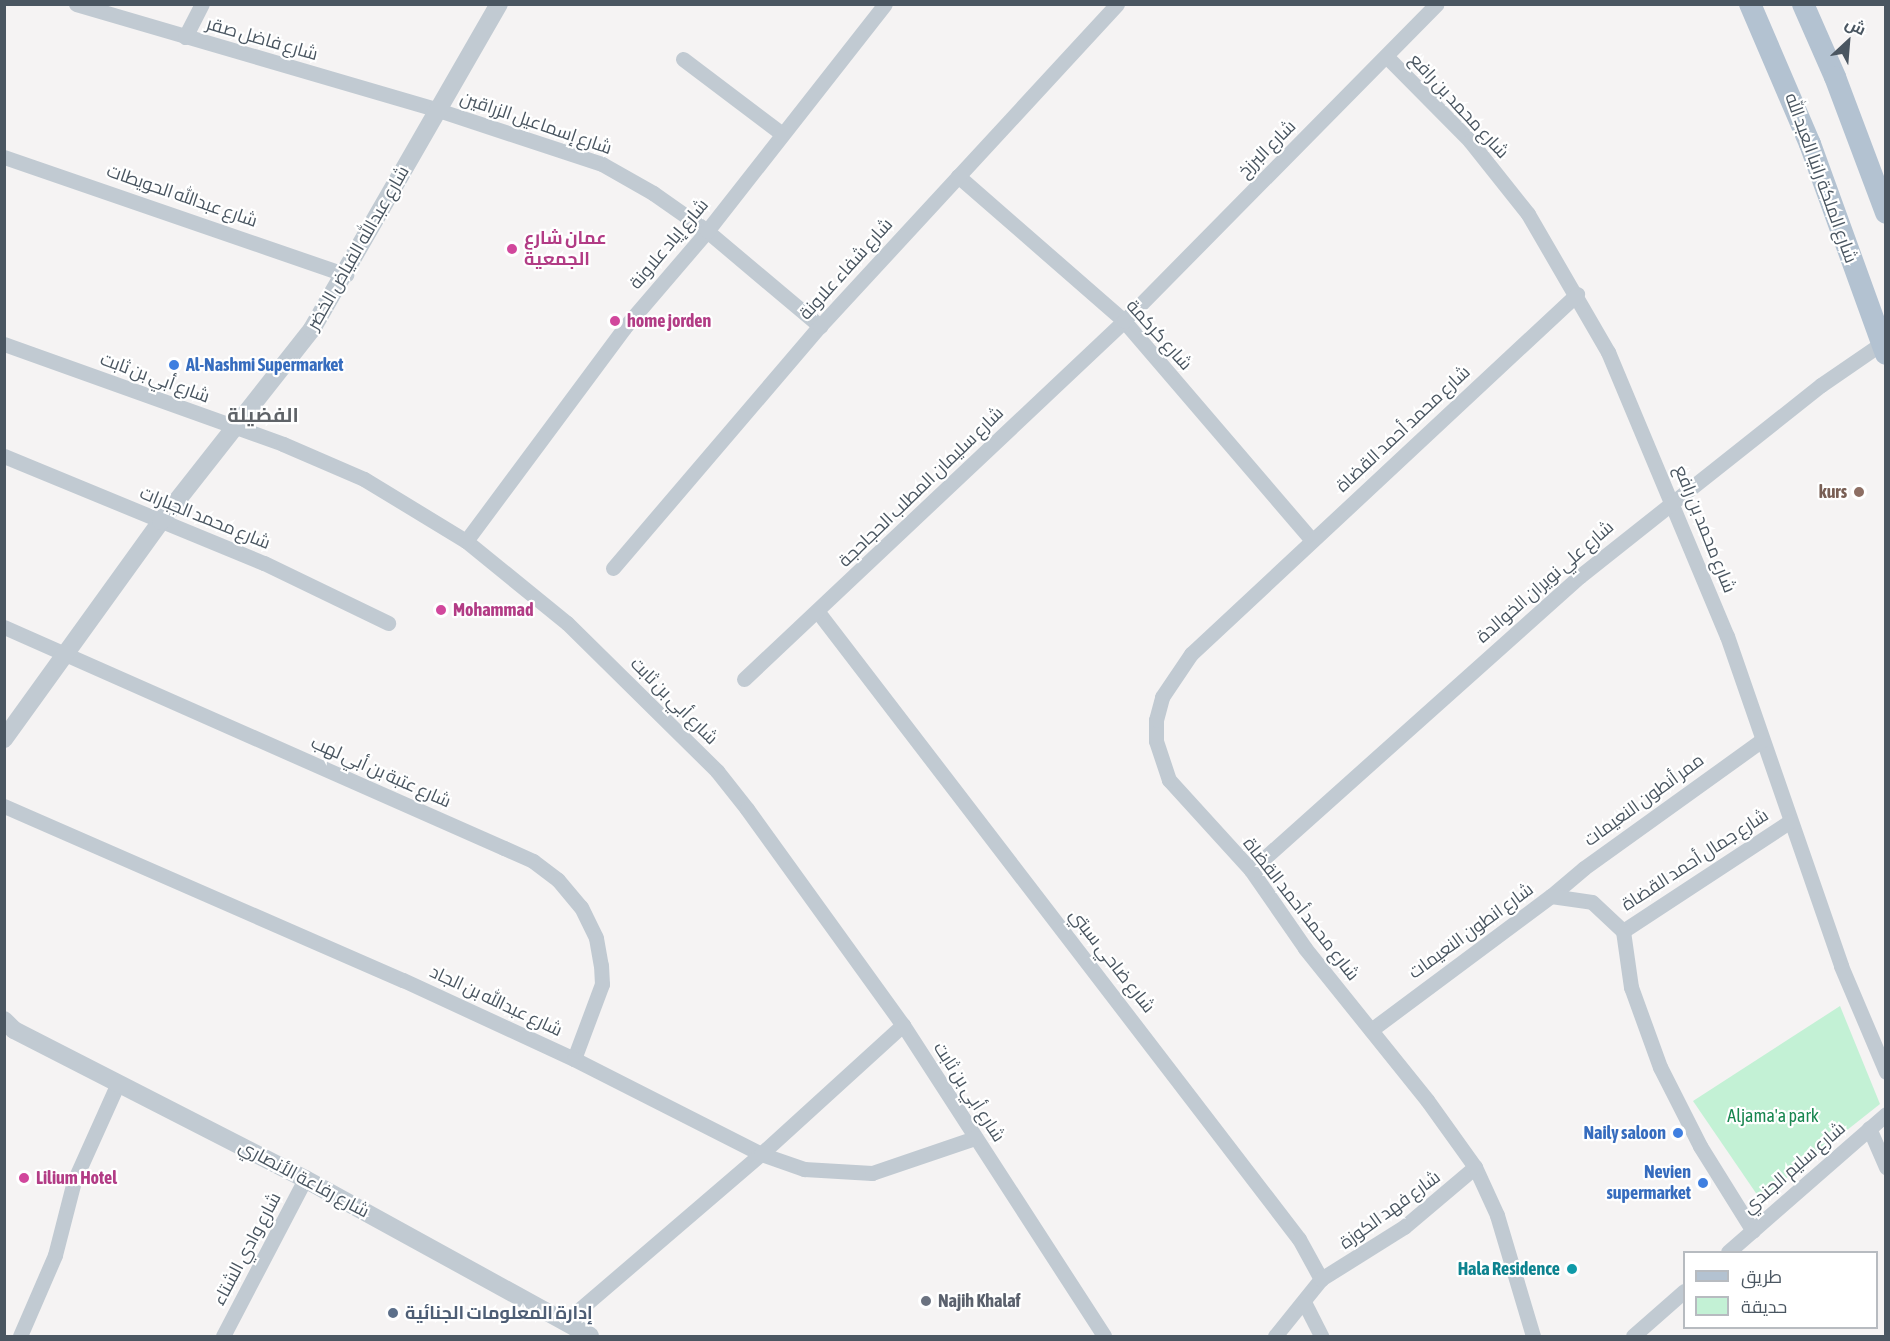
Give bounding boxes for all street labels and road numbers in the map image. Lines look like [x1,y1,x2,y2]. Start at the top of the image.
street label: شارع فاضل صقر [204,13,320,65]
street label: شارع محمد بن رافع [1405,49,1513,163]
street label: شارع إسماعيل الزراقين [457,87,615,159]
street label: شارع الملكة رانيا العبد الله [1780,90,1862,266]
street label: شارع البرزخ [1234,116,1300,182]
street label: شارع عبدالله الحويطات [104,160,260,232]
street label: شارع عبدالله الفياض الخضر [302,162,414,334]
street label: شارع إياد علاونة [625,194,713,294]
street label: شارع شفاء علاونة [795,214,897,324]
street label: شارع كركمة [1122,295,1196,375]
street label: شارع أبي بن ثابت [97,348,213,408]
street label: شارع محمد أحمد القضاة [1331,361,1475,497]
street label: شارع سليمان المطلب الحجاحجة [834,402,1008,572]
street label: شارع محمد بن رافع [1670,462,1740,596]
street label: شارع محمد الجبارات [137,482,273,554]
street label: شارع علي نويران الخوالدة [1472,516,1618,648]
street label: شارع أبي بن ثابت [626,653,722,749]
street label: شارع عتبة بن أبي لهب [308,731,454,813]
street label: ممر أنطون النعيمات [1580,749,1708,851]
street label: شارع جمال أحمد القضاة [1618,804,1772,916]
street label: شارع محمد أحمد القضاة [1238,833,1364,985]
street label: شارع انطون النعيمات [1404,879,1538,983]
street label: شارع ضاحي سبتي [1065,905,1159,1017]
street label: شارع عبدالله بن الجاد [426,961,566,1041]
street label: شارع أبي بن ثابت [929,1038,1009,1146]
street label: شارع سليم الجندي [1738,1118,1850,1218]
street label: شارع رفاعة الأنصاري [235,1136,373,1222]
street label: شارع فهد الكوزة [1335,1166,1445,1254]
street label: شارع وادي الشتاء [208,1189,286,1309]

